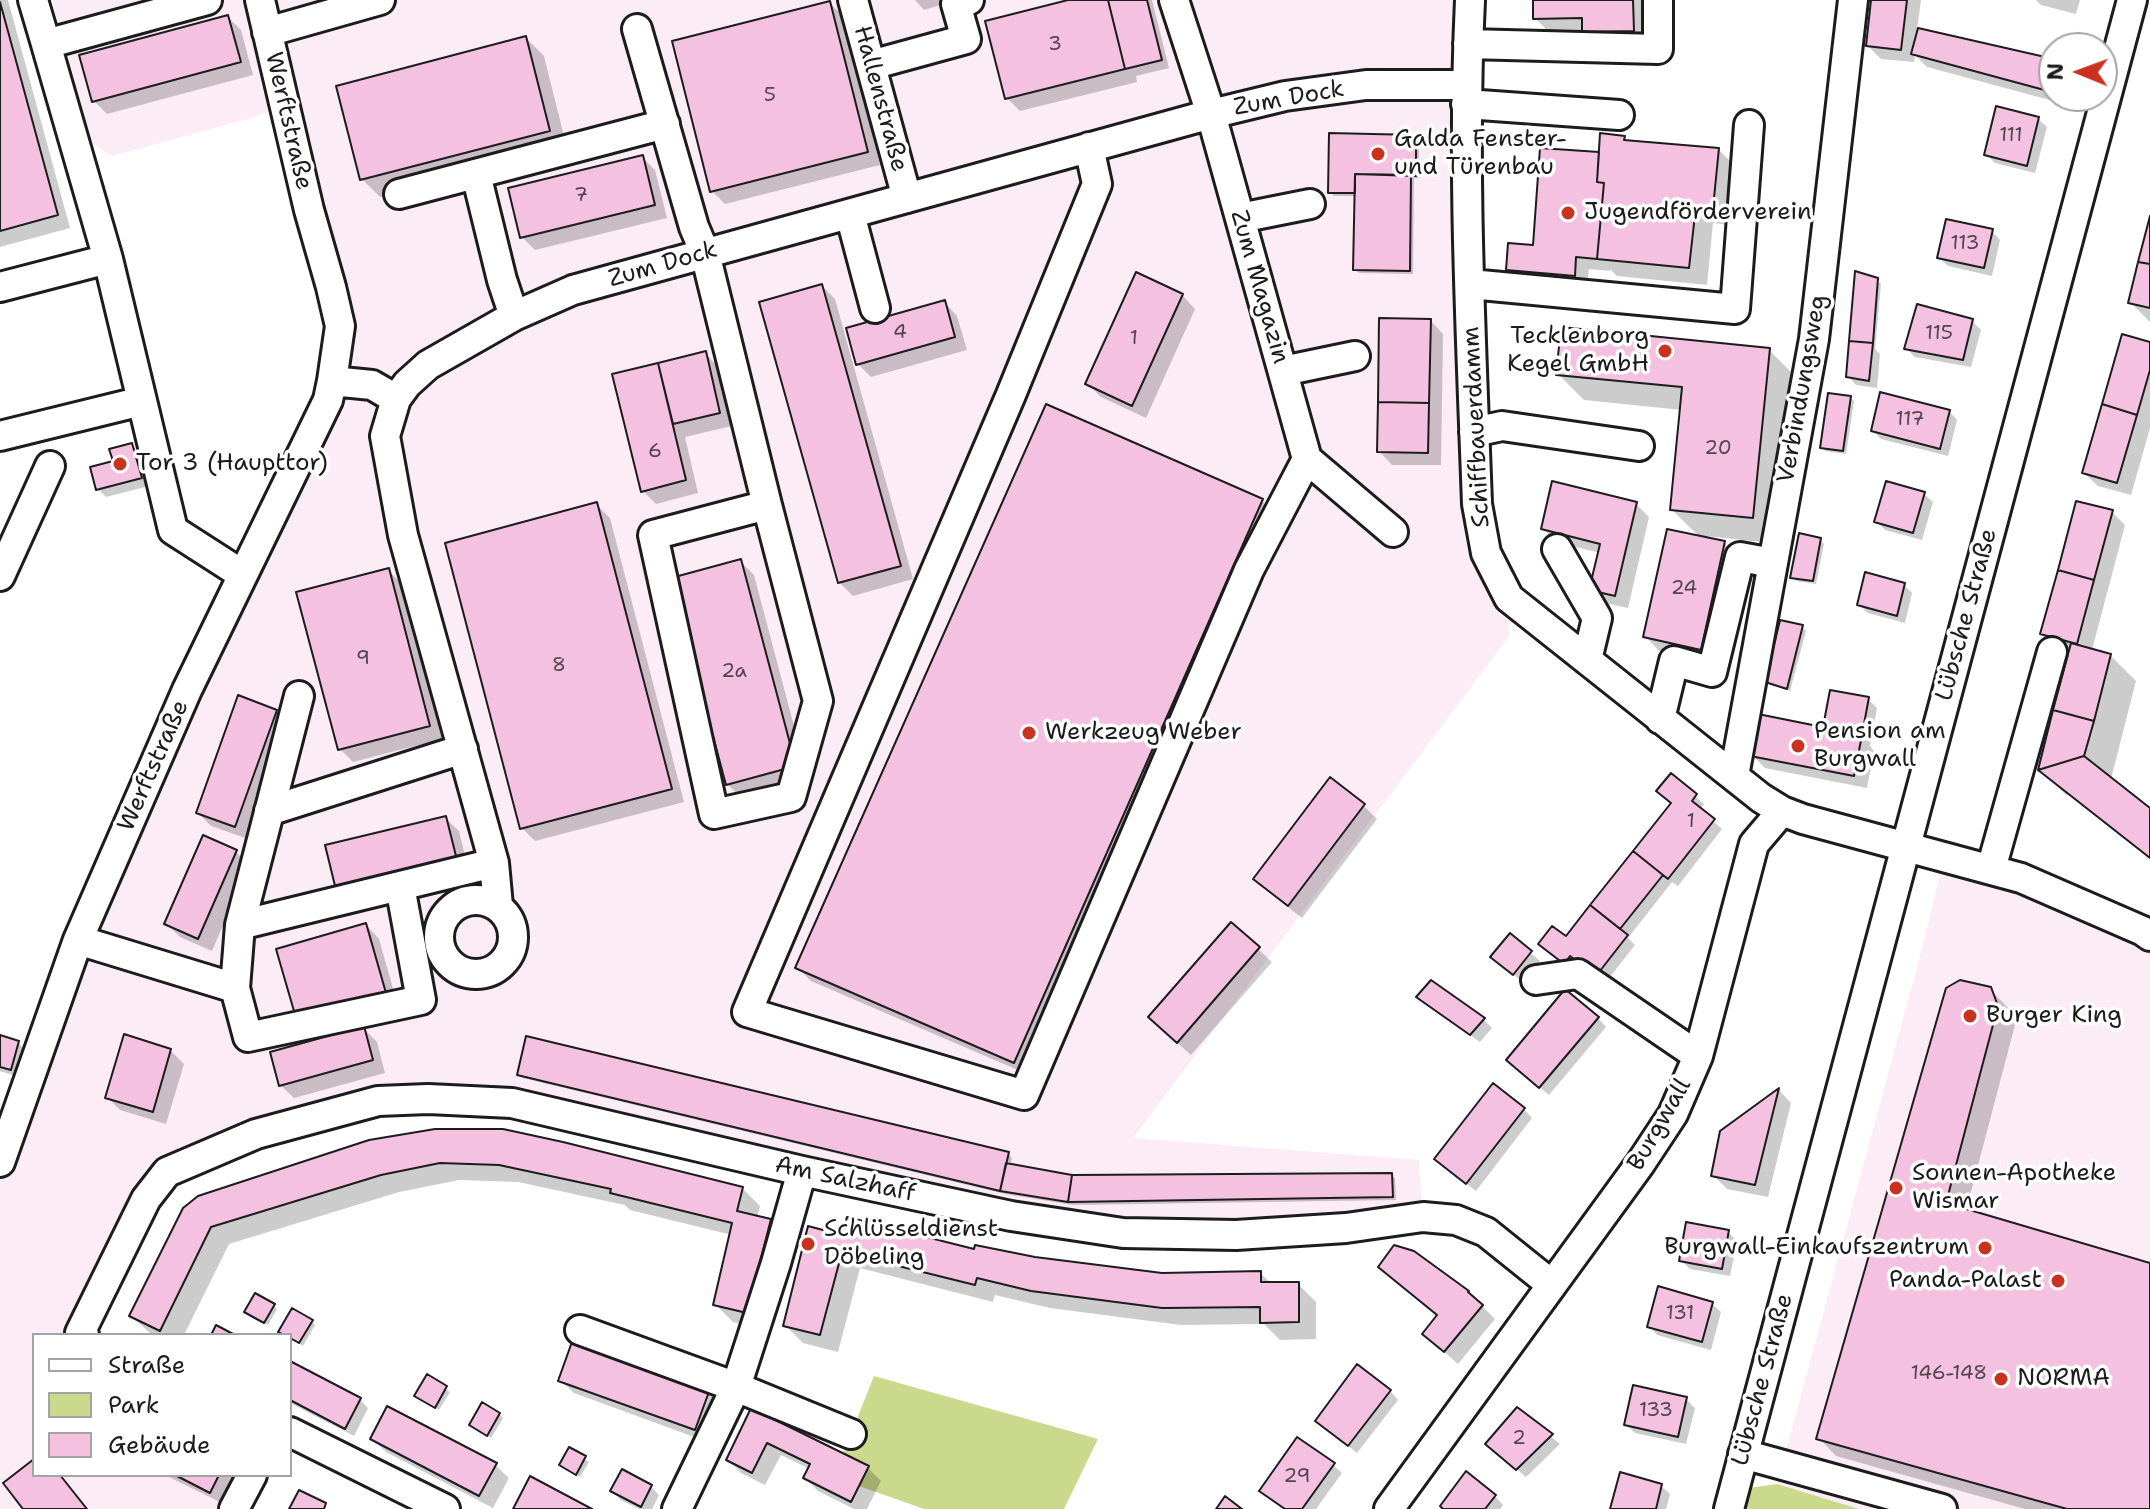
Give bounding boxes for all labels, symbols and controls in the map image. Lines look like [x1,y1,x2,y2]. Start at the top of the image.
street label: Hallenstraße [847,23,913,175]
north arrow [2038,32,2118,112]
house number: 3 [1048,33,1062,57]
street label: Werftstraße [258,49,318,193]
text: N [2041,63,2070,81]
street label: Zum Dock [1231,75,1347,123]
house number: 5 [764,84,776,108]
house number: 111 [1999,124,2023,148]
place label: Galda Fenster- und Türenbau [1394,126,1567,182]
marker: Galda Fenster- und Türenbau [1369,145,1387,163]
house number: 7 [574,184,588,208]
place label: Jugendförderverein [1584,199,1812,227]
marker: Jugendförderverein [1559,204,1577,222]
street label: Zum Magazin [1223,207,1295,367]
house number: 113 [1950,232,1980,256]
street label: Zum Dock [605,236,721,294]
street label: Verbindungsweg [1772,293,1834,485]
house number: 4 [893,321,907,345]
house number: 115 [1925,322,1953,346]
place label: Tecklenborg Kegel GmbH [1507,323,1649,379]
street label: Schiffbauerdamm [1457,326,1497,528]
house number: 1 [1130,327,1138,351]
marker: Tecklenborg Kegel GmbH [1656,342,1674,360]
house number: 117 [1896,408,1924,432]
house number: 20 [1704,437,1732,461]
house number: 6 [648,440,662,464]
place label: Tor 3 (Haupttor) [136,450,328,478]
marker: Tor 3 (Haupttor) [111,455,129,473]
street label: Lübsche Straße [1930,526,2004,704]
house number: 24 [1671,577,1697,601]
house number: 9 [356,647,370,671]
house number: 8 [552,654,566,678]
house number: 2a [721,660,747,684]
street label: Werftstraße [112,696,196,836]
place label: Pension am Burgwall [1814,718,1946,774]
place label: Werkzeug Weber [1045,719,1242,747]
marker: Werkzeug Weber [1020,724,1038,742]
marker: Pension am Burgwall [1789,737,1807,755]
house number: 1 [1687,810,1695,834]
place label: Burger King [1986,1002,2122,1030]
marker: Burger King [1961,1007,1979,1025]
street label: Burgwall [1622,1074,1698,1176]
street label: Am Salzhaff [772,1151,918,1209]
place label: Sonnen-Apotheke Wismar [1912,1160,2116,1216]
marker: Sonnen-Apotheke Wismar [1887,1179,1905,1197]
place label: Schlüsseldienst Döbeling [824,1216,998,1272]
place label: Burgwall-Einkaufszentrum [1664,1234,1969,1262]
marker: Schlüsseldienst Döbeling [799,1235,817,1253]
marker: Burgwall-Einkaufszentrum [1976,1239,1994,1257]
place label: Panda-Palast [1889,1267,2042,1295]
marker: Panda-Palast [2049,1272,2067,1290]
street label: Lübsche Straße [1726,1291,1800,1469]
house number: 131 [1666,1302,1694,1326]
legend [32,1333,292,1477]
text: Straße [108,1349,185,1381]
house number: 146-148 [1911,1362,1987,1386]
place label: NORMA [2017,1365,2110,1393]
marker: NORMA [1992,1370,2010,1388]
text: Park [108,1389,160,1421]
house number: 133 [1639,1399,1673,1423]
house number: 2 [1512,1427,1526,1451]
text: Gebäude [108,1429,210,1461]
house number: 29 [1284,1465,1310,1489]

